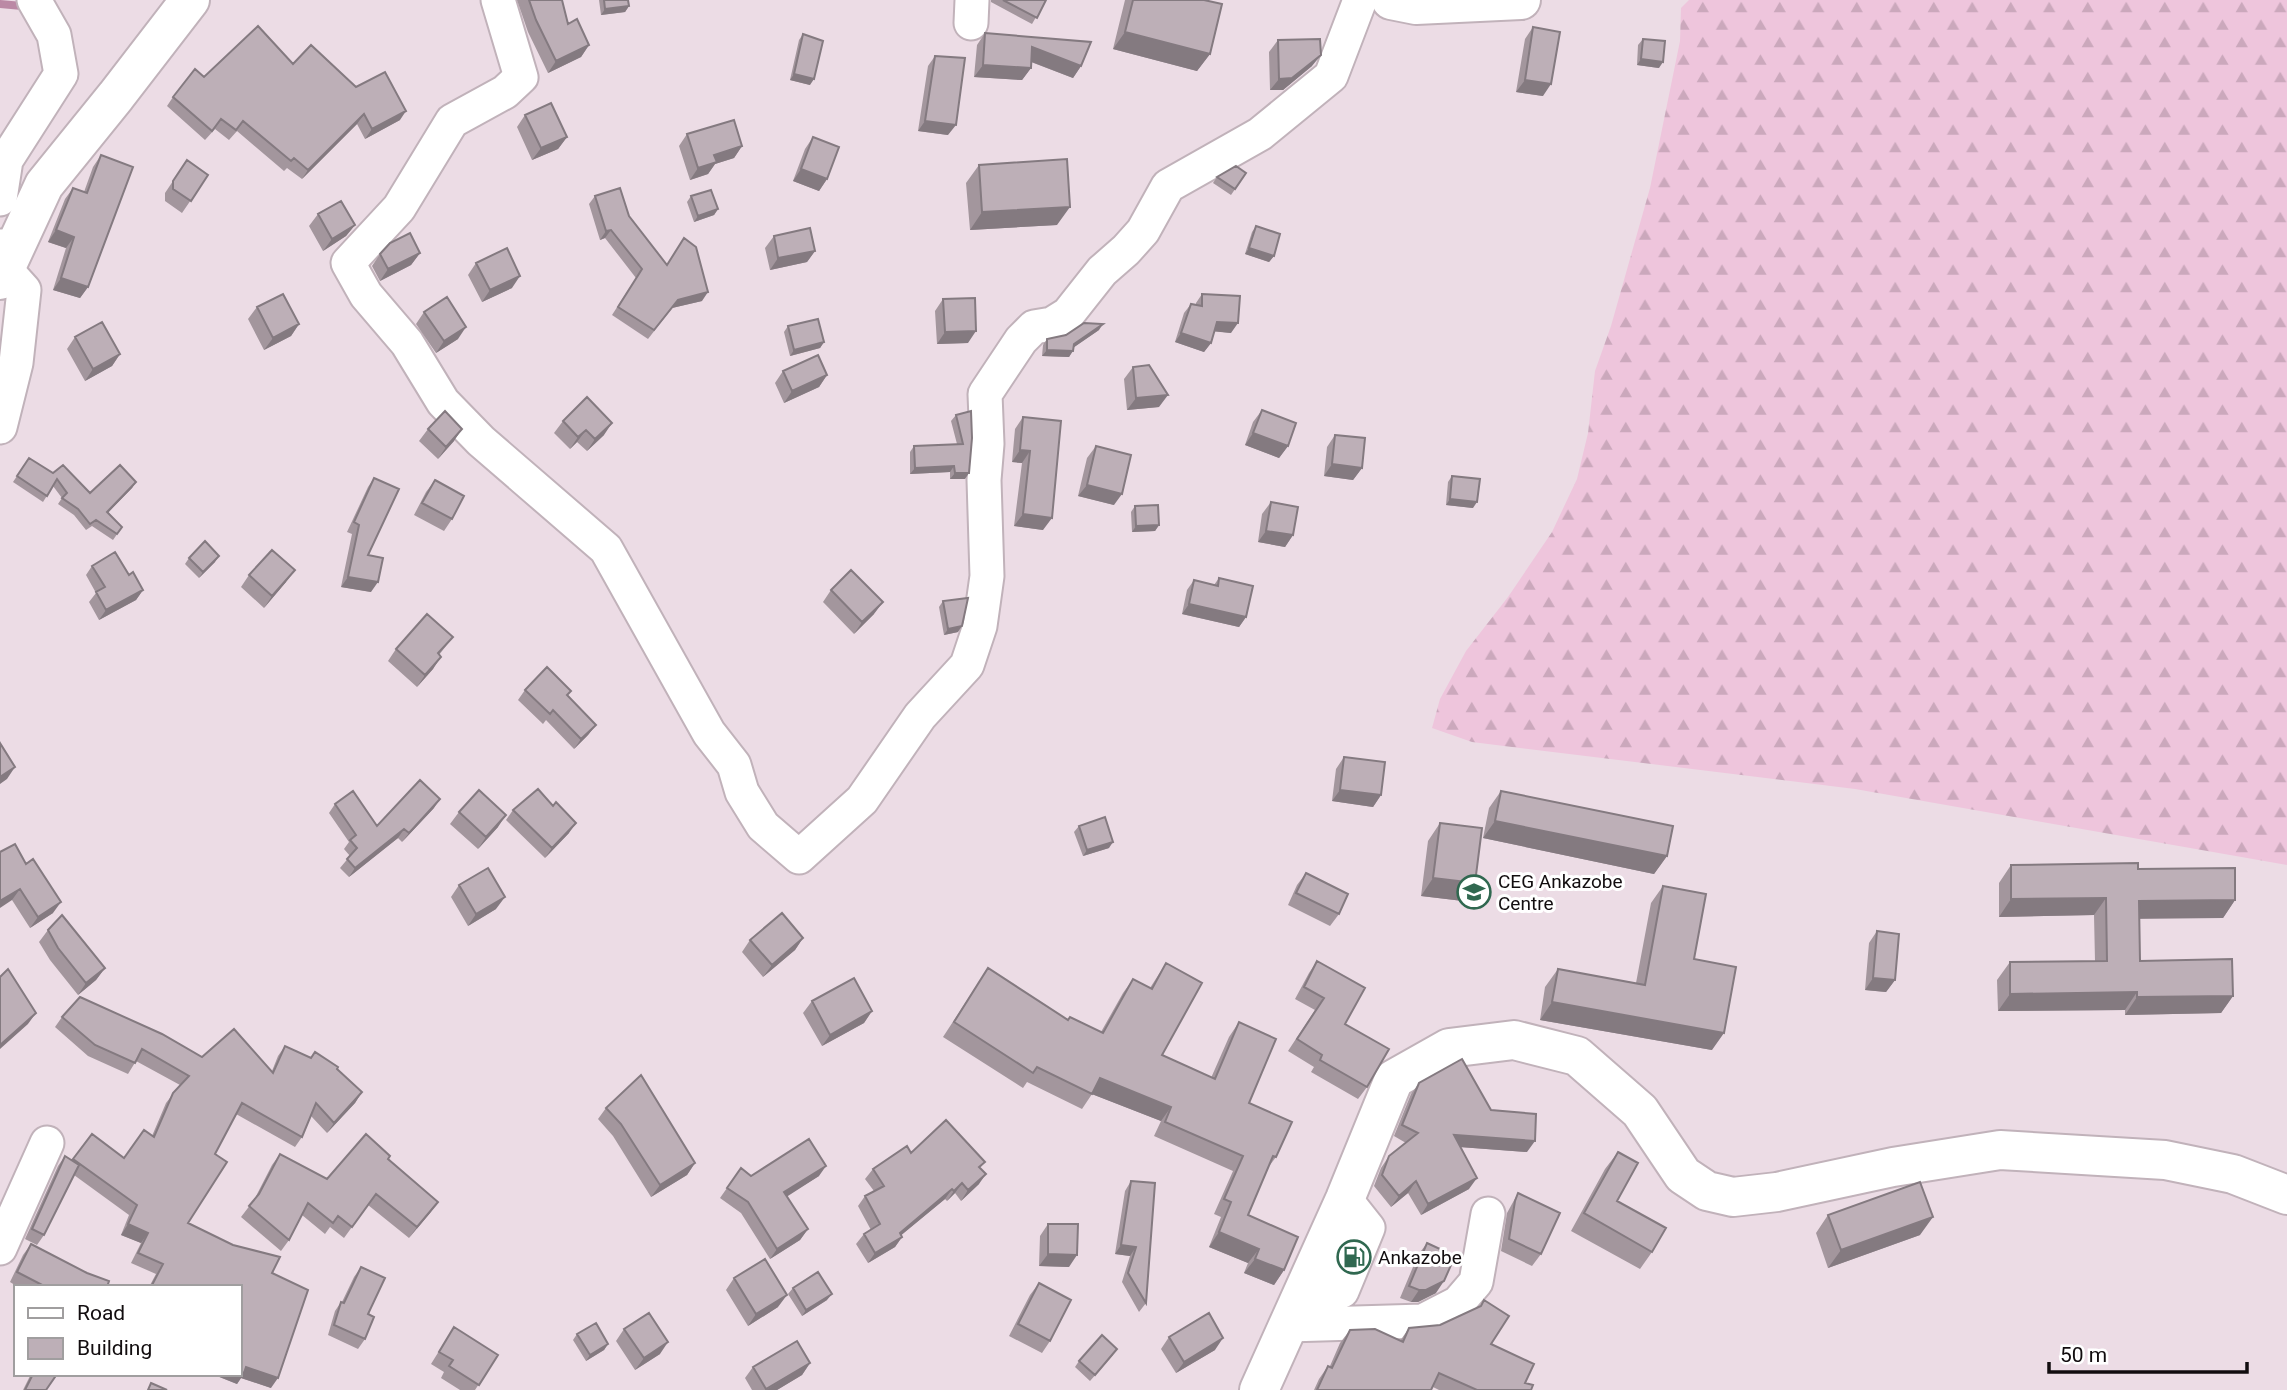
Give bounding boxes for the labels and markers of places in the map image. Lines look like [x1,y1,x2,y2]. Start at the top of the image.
place label: CEG Ankazobe Centre [1498,870,1623,915]
school or university icon: CEG Ankazobe Centre [1455,873,1493,911]
fuel station icon: Ankazobe [1335,1238,1373,1276]
place label: Ankazobe [1378,1246,1462,1269]

